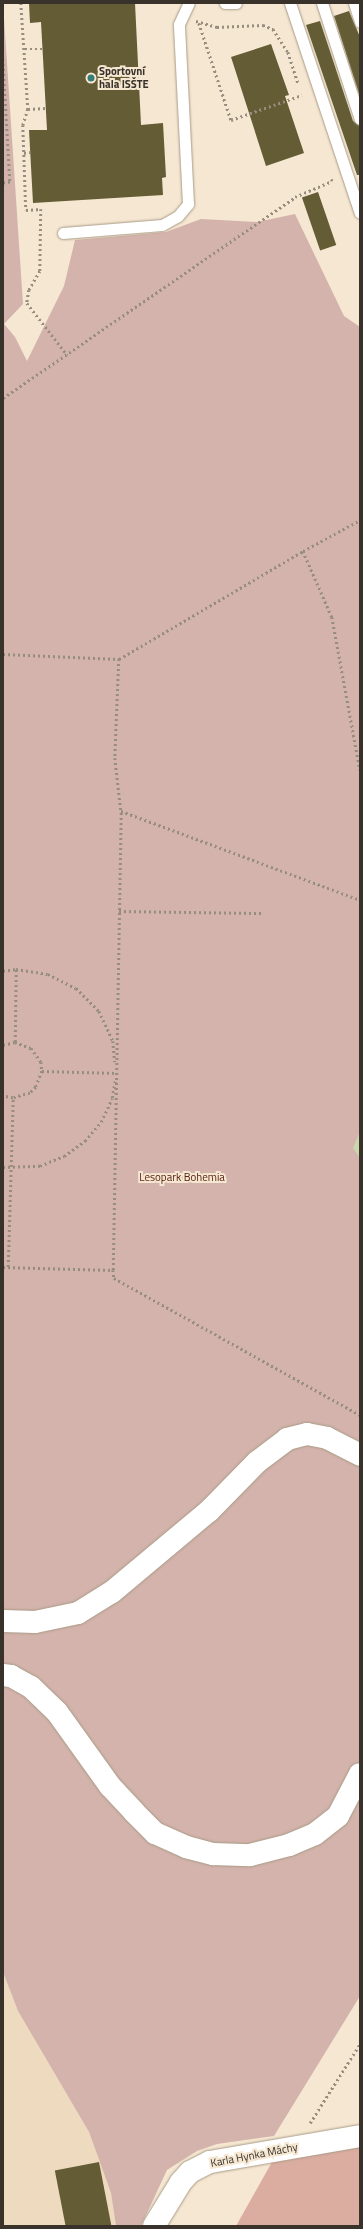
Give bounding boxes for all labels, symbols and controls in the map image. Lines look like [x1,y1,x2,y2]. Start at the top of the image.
place label: Sportovní hala ISŠTE [99,65,149,91]
marker: Sportovní hala ISŠTE [86,73,96,83]
park label: Lesopark Bohemia [139,1170,225,1184]
street label: Karla Hynka Máchy [209,2140,299,2170]

